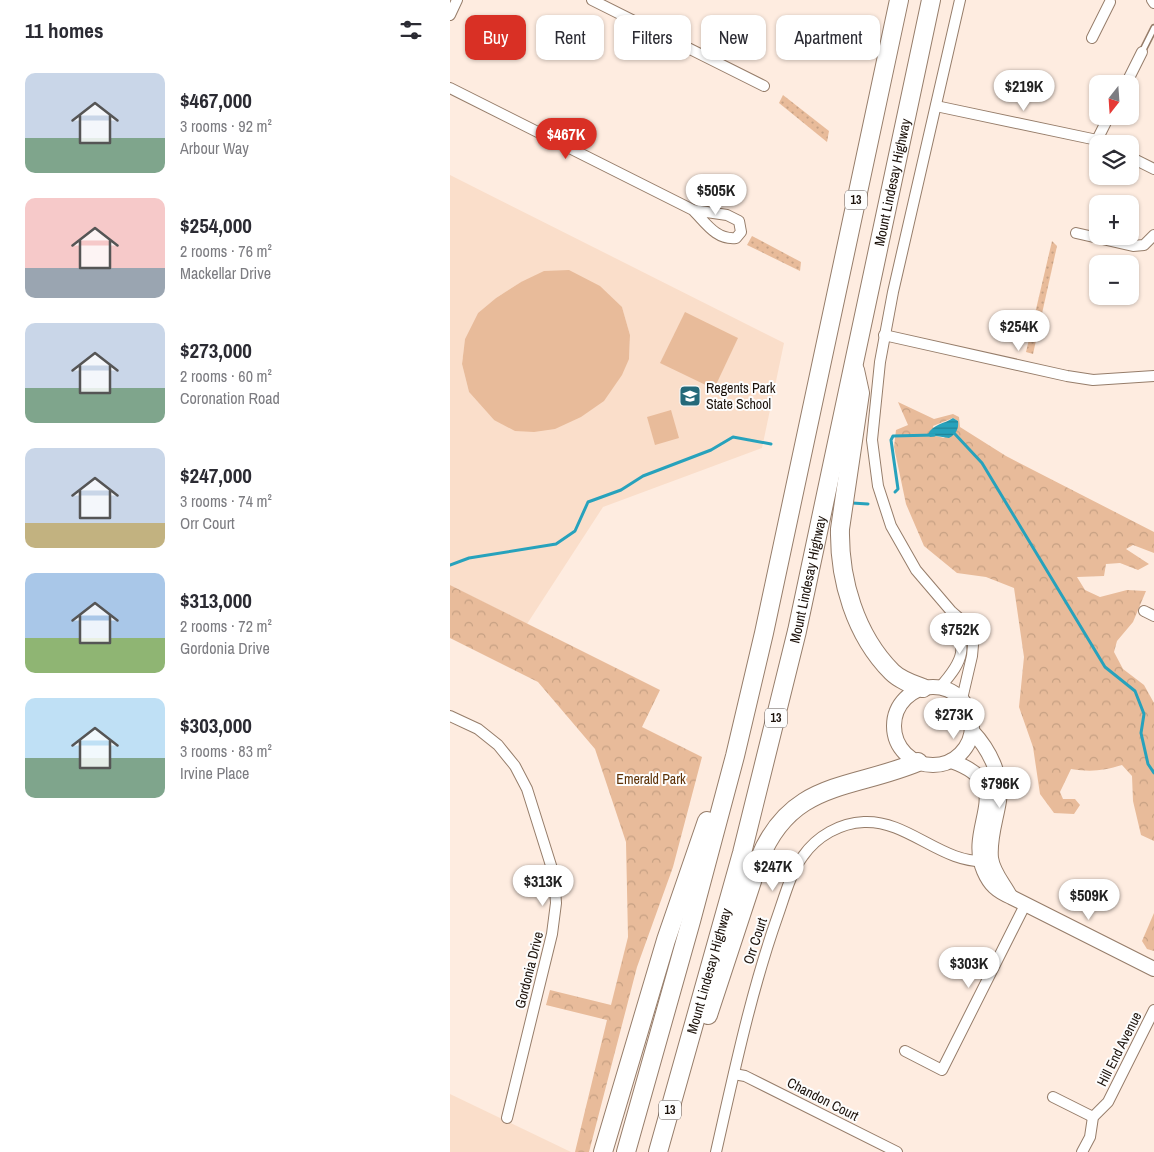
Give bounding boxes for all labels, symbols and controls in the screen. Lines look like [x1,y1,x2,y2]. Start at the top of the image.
chip: Buy [465,15,526,60]
chip: Rent [536,15,604,60]
chip: Filters [614,15,691,60]
chip: New [701,15,766,60]
chip: Apartment [776,15,880,60]
text: 11 homes [25,16,104,45]
icon: filters [397,16,425,44]
pin: $219K [989,70,1059,112]
text: $219K [1005,75,1043,97]
north arrow [1089,75,1139,125]
map controls [1089,75,1139,305]
text: $467,000 [180,86,252,115]
icon: home [65,93,125,153]
text: 3 rooms · 92 m² [180,115,272,137]
street label: Mount Lindesay Highway [870,117,915,248]
pin: $467K [531,118,601,160]
text: $467K [547,123,585,145]
button: layers [1089,135,1139,185]
text: Arbour Way [180,137,249,159]
pin: $505K [681,174,751,216]
text: $505K [697,179,735,201]
road number: 13 [845,190,867,210]
button: + [1089,195,1139,245]
text: $254,000 [180,211,252,240]
icon: home [65,218,125,278]
text: 2 rooms · 76 m² [180,240,272,262]
button: − [1089,255,1139,305]
text: Mackellar Drive [180,262,271,284]
pin: $254K [984,310,1054,352]
text: $254K [1000,315,1038,337]
text: $273,000 [180,336,252,365]
icon: home [65,343,125,403]
text: 2 rooms · 60 m² [180,365,272,387]
place label: Regents Park State School [706,379,776,413]
school or university icon: Regents Park State School [678,384,702,408]
text: Coronation Road [180,387,280,409]
text: $247,000 [180,461,252,490]
icon: home [65,468,125,528]
text: 3 rooms · 74 m² [180,490,272,512]
text: Orr Court [180,512,235,534]
street label: Mount Lindesay Highway [785,514,830,645]
text: $313,000 [180,586,252,615]
icon: home [65,593,125,653]
pin: $752K [925,612,995,655]
text: 2 rooms · 72 m² [180,615,272,637]
text: $752K [941,618,979,640]
text: Gordonia Drive [180,637,270,659]
pin: $273K [919,698,989,740]
text: $273K [935,703,973,725]
road number: 13 [765,708,787,728]
text: $303,000 [180,711,252,740]
icon: home [65,718,125,778]
text: 3 rooms · 83 m² [180,740,272,762]
text: Irvine Place [180,762,249,784]
pin: $796K [965,766,1035,809]
park label: Emerald Park [616,770,686,788]
text: $796K [981,772,1019,794]
pin: $247K [738,850,808,892]
text: $247K [754,855,792,877]
pin: $313K [508,864,578,907]
text: $313K [524,870,562,892]
pin: $509K [1054,878,1124,921]
text: $509K [1070,884,1108,906]
street label: Mount Lindesay Highway [683,906,735,1036]
street label: Orr Court [739,915,771,967]
street label: Gordonia Drive [511,930,547,1010]
pin: $303K [934,946,1004,989]
text: $303K [950,952,988,974]
street label: Hill End Avenue [1092,1009,1146,1089]
street label: Chandon Court [784,1073,862,1125]
road number: 13 [659,1100,681,1120]

